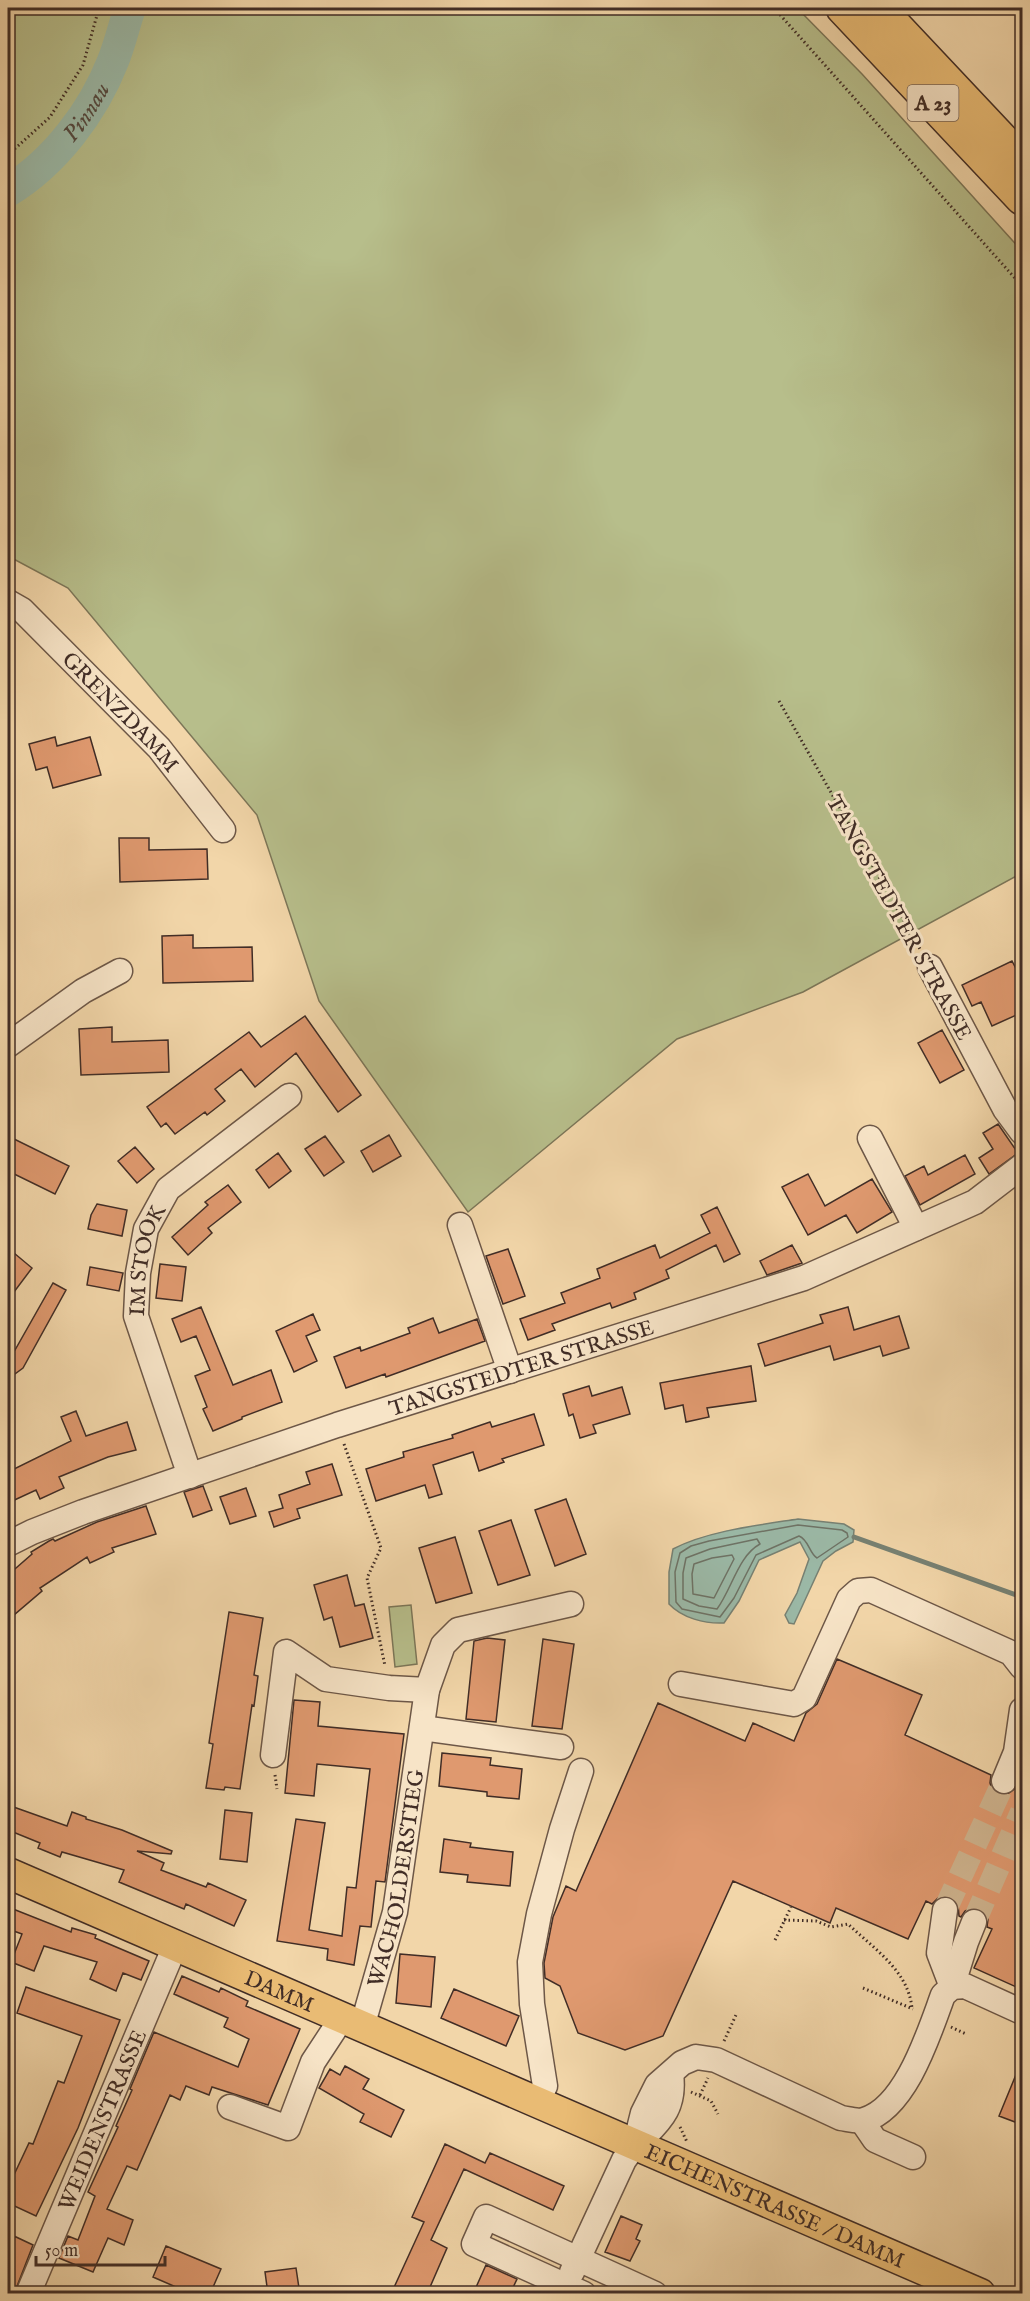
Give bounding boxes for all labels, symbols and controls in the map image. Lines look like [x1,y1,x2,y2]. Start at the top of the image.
water label: Pinnau [56,78,118,149]
road number: A 23 [908,85,958,121]
street label: GRENZDAMM [55,646,185,779]
street label: TANGSTEDTER STRASSE [819,790,977,1045]
street label: IM STOOK [124,1199,173,1317]
street label: TANGSTEDTER STRASSE [386,1314,658,1424]
street label: WACHOLDERSTIEG [362,1767,431,1991]
street label: DAMM [240,1965,318,2020]
street label: WEIDENSTRASSE [53,2026,154,2215]
street label: EICHENSTRASSE / DAMM [640,2139,909,2276]
scale bar [36,2229,165,2267]
text: 50 m [45,2240,78,2263]

